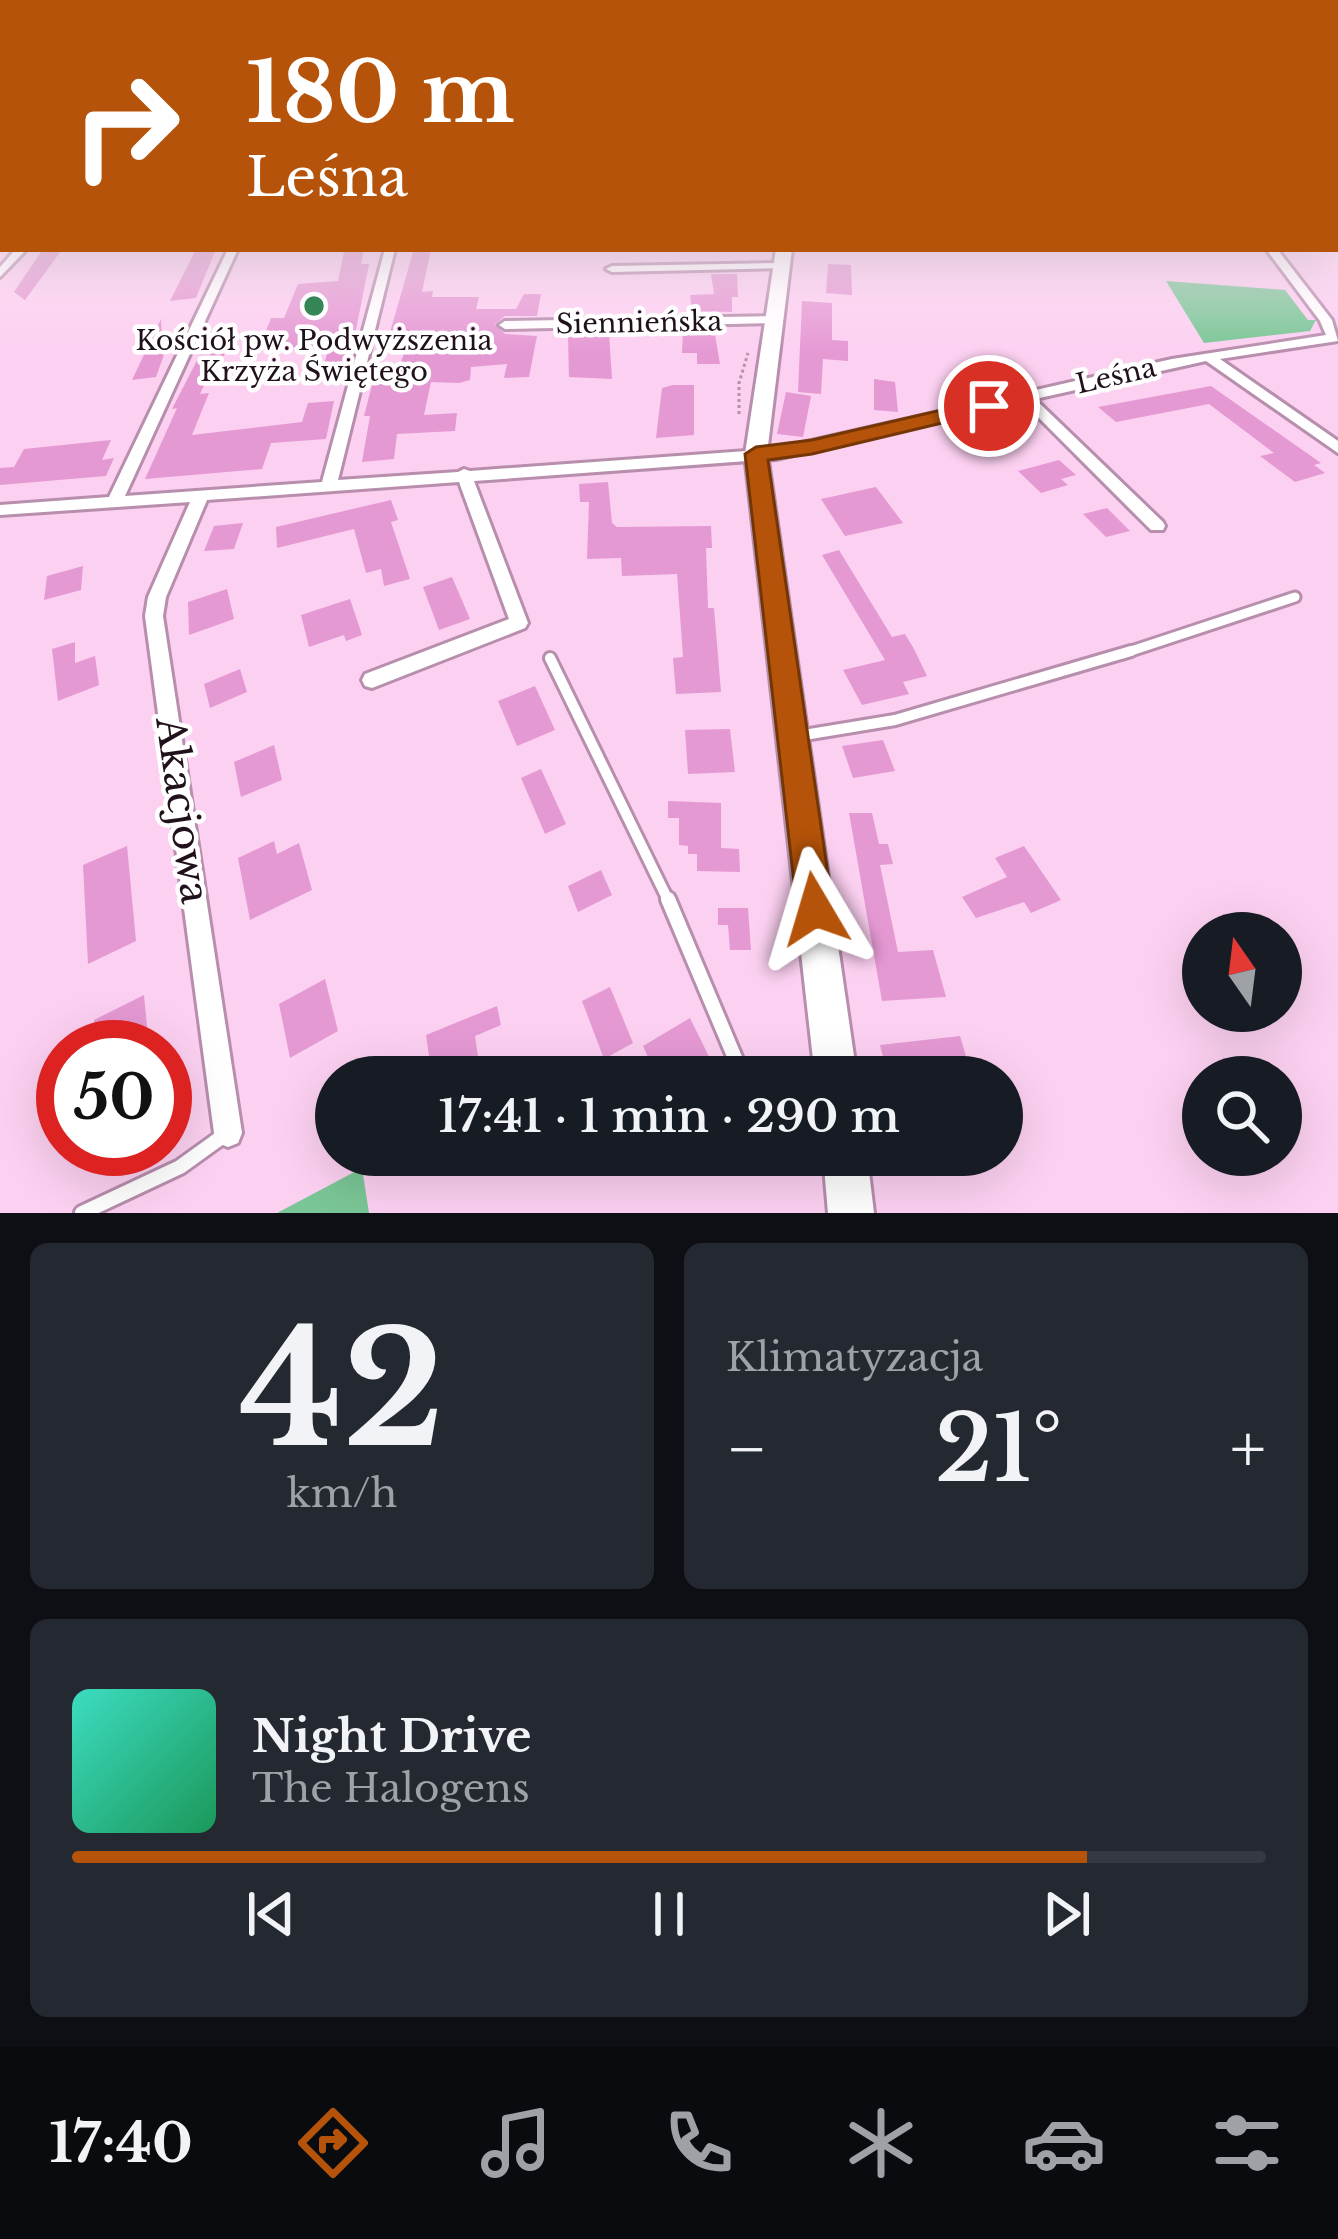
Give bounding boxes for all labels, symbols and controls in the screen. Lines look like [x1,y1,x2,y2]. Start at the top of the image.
text: 180 m [246,41,515,145]
icon: right [48,48,204,204]
text: Leśna [246,144,408,211]
marker: Kościół pw. Podwyższenia Krzyża Świętego [301,293,327,319]
street label: Siennieńska [555,305,723,340]
place label: Kościół pw. Podwyższenia Krzyża Świętego [136,324,492,388]
street label: Leśna [1073,350,1159,401]
pin [938,355,1040,457]
icon: arrive [956,373,1022,439]
street label: Akacjowa [145,713,220,907]
position arrow [752,846,878,972]
north arrow [1182,912,1302,1032]
map controls [1182,912,1302,1176]
speed limit sign: 50 [36,1020,192,1176]
button: search [1182,1056,1302,1176]
text: 17:41 · 1 min · 290 m [438,1088,900,1144]
text: 42 [239,1294,445,1487]
text: Klimatyzacja [726,1333,983,1382]
text: 21° [935,1394,1063,1505]
text: − [726,1408,768,1490]
text: + [1230,1408,1266,1490]
text: km/h [287,1469,397,1518]
text: Night Drive [252,1708,532,1764]
text: The Halogens [252,1764,530,1813]
icon: previous [238,1881,304,1947]
icon: pause [636,1881,702,1947]
icon: next [1034,1881,1100,1947]
icon: directions [291,2101,375,2185]
icon: music [474,2101,558,2185]
icon: phone [657,2101,741,2185]
icon: climate [839,2101,923,2185]
icon: car [1022,2101,1106,2185]
icon: filters [1205,2101,1289,2185]
text: 17:40 [49,2110,193,2177]

